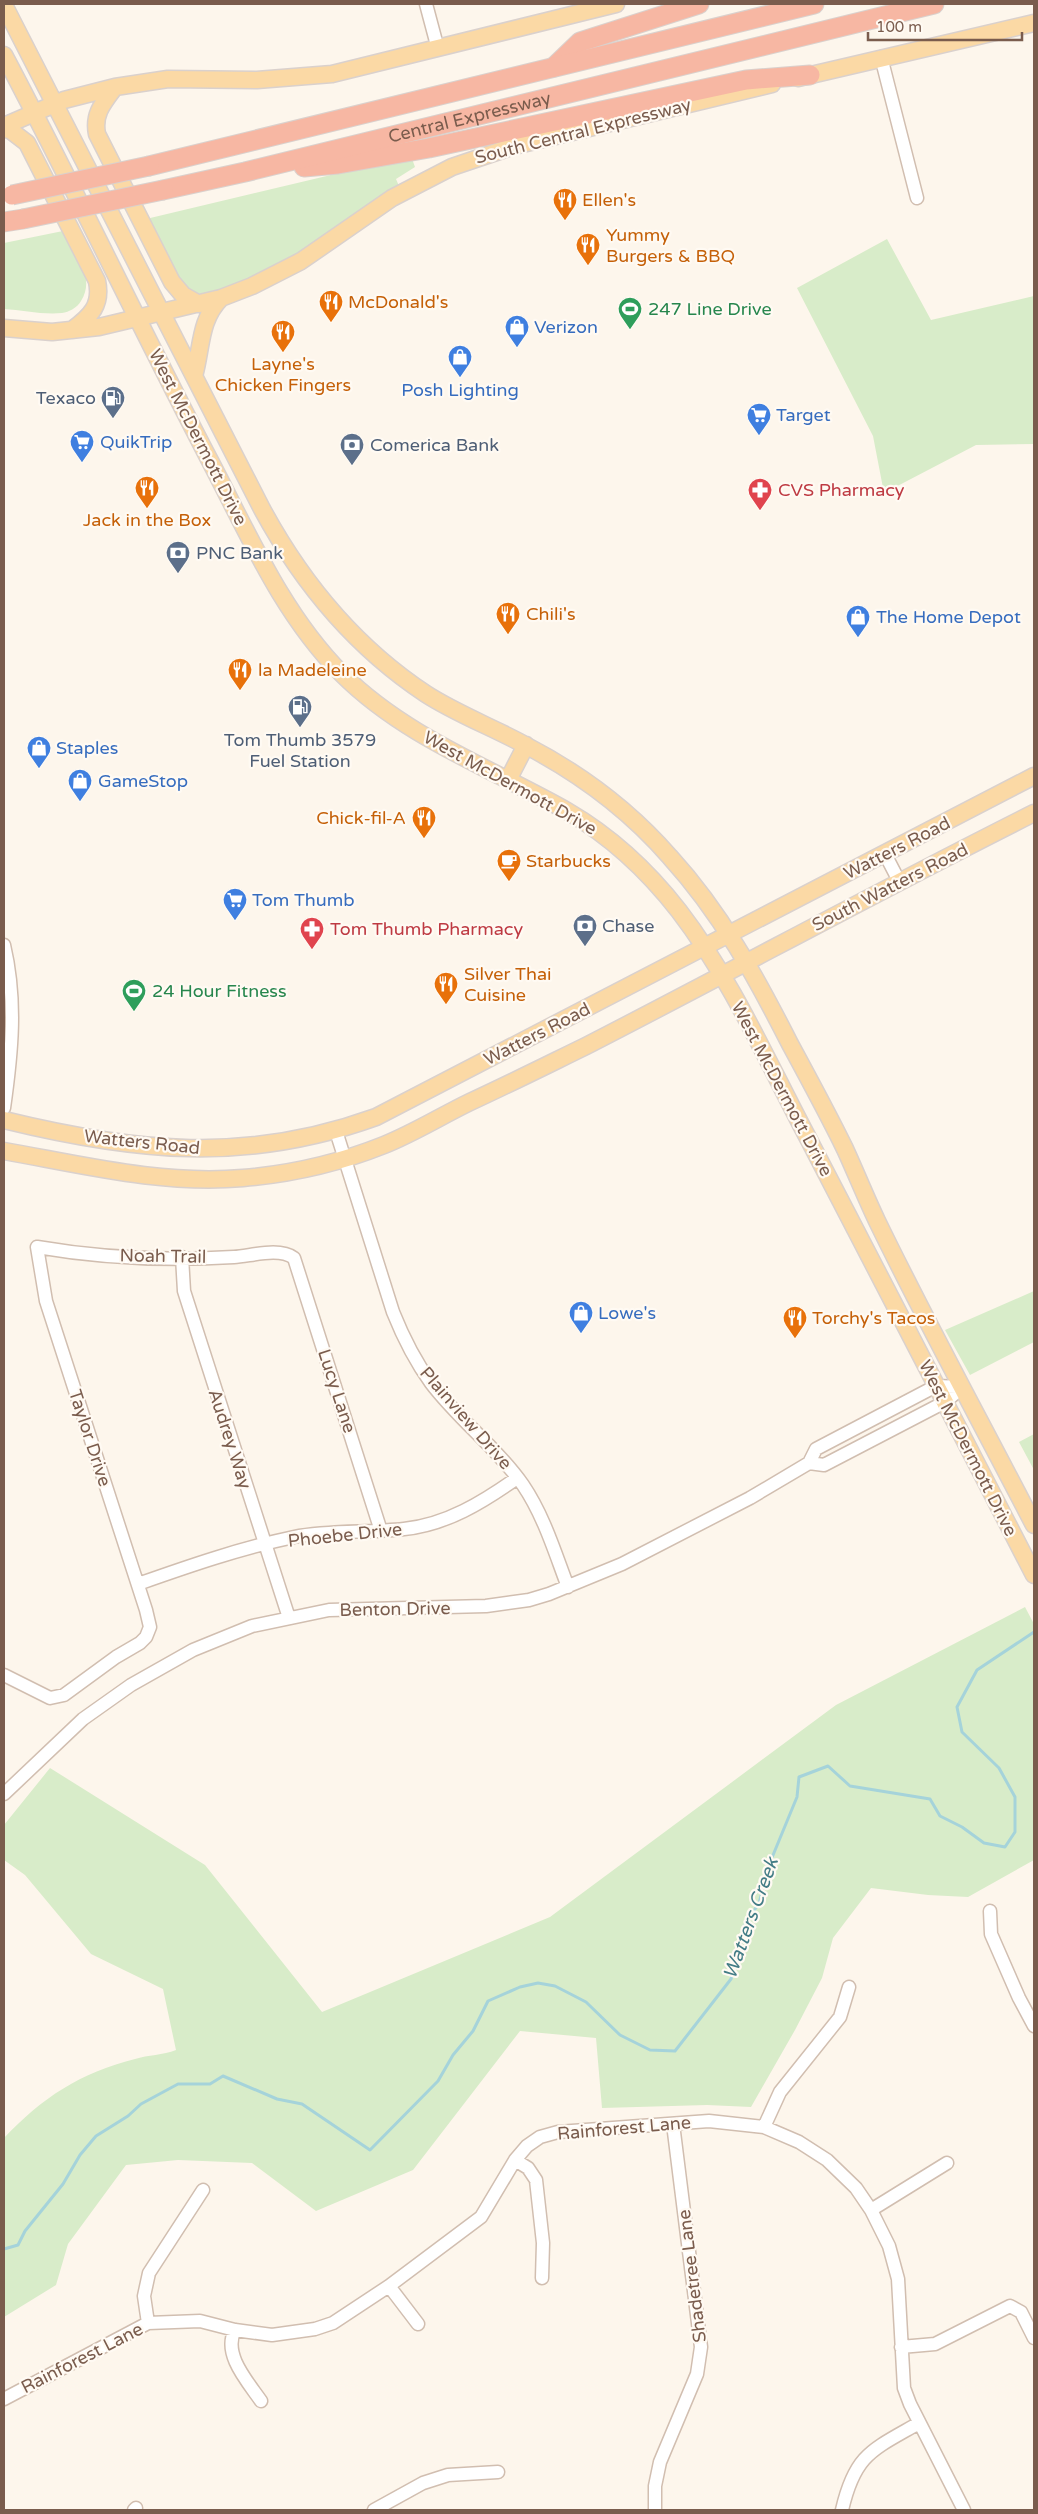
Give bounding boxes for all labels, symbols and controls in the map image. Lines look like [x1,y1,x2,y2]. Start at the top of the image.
scale bar [868,10,1022,42]
text: 100 m [876,18,922,36]
street label: Central Expressway [386,87,553,148]
street label: South Central Expressway [473,93,694,169]
restaurant icon: Ellen's [552,187,578,221]
place label: Ellen's [582,189,636,211]
place label: Yummy Burgers & BBQ [606,224,735,267]
restaurant icon: Yummy Burgers & BBQ [575,232,601,266]
restaurant icon: McDonald's [318,289,344,323]
place label: McDonald's [348,291,448,313]
sports icon: 247 Line Drive [617,296,643,330]
place label: 247 Line Drive [648,298,772,320]
shop icon: Verizon [504,314,530,348]
place label: Verizon [534,316,598,338]
restaurant icon: Layne's Chicken Fingers [270,319,296,353]
shop icon: Posh Lighting [447,344,473,378]
street label: West McDermott Drive [144,345,252,529]
place label: Layne's Chicken Fingers [215,353,351,396]
place label: Posh Lighting [401,379,519,401]
fuel station icon: Texaco [100,385,126,419]
place label: Texaco [36,387,96,409]
supermarket icon: Target [746,402,772,436]
place label: Target [776,404,831,426]
supermarket icon: QuikTrip [69,429,95,463]
place label: QuikTrip [100,431,172,453]
bank icon: Comerica Bank [339,432,365,466]
place label: Comerica Bank [370,434,499,456]
restaurant icon: Jack in the Box [134,475,160,509]
pharmacy icon: CVS Pharmacy [747,477,773,511]
place label: CVS Pharmacy [778,479,905,501]
place label: Jack in the Box [83,509,211,531]
bank icon: PNC Bank [165,540,191,574]
place label: PNC Bank [196,542,283,564]
restaurant icon: Chili's [495,601,521,635]
place label: Chili's [526,603,576,625]
shop icon: The Home Depot [845,604,871,638]
place label: The Home Depot [876,606,1021,628]
restaurant icon: la Madeleine [227,657,253,691]
place label: la Madeleine [258,659,367,681]
fuel station icon: Tom Thumb 3579 Fuel Station [287,694,313,728]
street label: West McDermott Drive [419,726,601,840]
place label: Tom Thumb 3579 Fuel Station [224,729,376,772]
shop icon: Staples [26,735,52,769]
place label: Staples [56,737,118,759]
shop icon: GameStop [67,768,93,802]
place label: GameStop [98,770,188,792]
restaurant icon: Chick-fil-A [411,805,437,839]
place label: Chick-fil-A [316,807,406,829]
street label: Watters Road [840,812,954,884]
street label: South Watters Road [808,838,972,936]
cafe icon: Starbucks [496,848,522,882]
place label: Starbucks [526,850,611,872]
supermarket icon: Tom Thumb [222,887,248,921]
place label: Tom Thumb [252,889,355,911]
bank icon: Chase [572,913,598,947]
place label: Chase [602,915,654,937]
pharmacy icon: Tom Thumb Pharmacy [299,916,325,950]
place label: Tom Thumb Pharmacy [330,918,523,940]
place label: Silver Thai Cuisine [464,963,551,1006]
restaurant icon: Silver Thai Cuisine [433,971,459,1005]
sports icon: 24 Hour Fitness [121,978,147,1012]
place label: 24 Hour Fitness [152,980,287,1002]
street label: Watters Road [480,998,594,1070]
street label: West McDermott Drive [727,998,837,1180]
street label: Watters Road [83,1125,201,1159]
street label: Noah Trail [119,1244,207,1268]
shop icon: Lowe's [568,1300,594,1334]
place label: Lowe's [598,1302,656,1324]
restaurant icon: Torchy's Tacos [782,1305,808,1339]
place label: Torchy's Tacos [812,1307,936,1329]
street label: Lucy Lane [313,1346,361,1436]
street label: West McDermott Drive [914,1356,1022,1540]
street label: Plainview Drive [415,1362,517,1474]
street label: Audrey Way [204,1386,257,1492]
street label: Taylor Drive [64,1387,116,1489]
street label: Phoebe Drive [287,1518,403,1552]
street label: Benton Drive [339,1597,451,1621]
water label: Watters Creek [719,1853,784,1982]
street label: Rainforest Lane [556,2111,692,2145]
street label: Shadetree Lane [673,2208,711,2344]
street label: Rainforest Lane [17,2318,147,2398]

